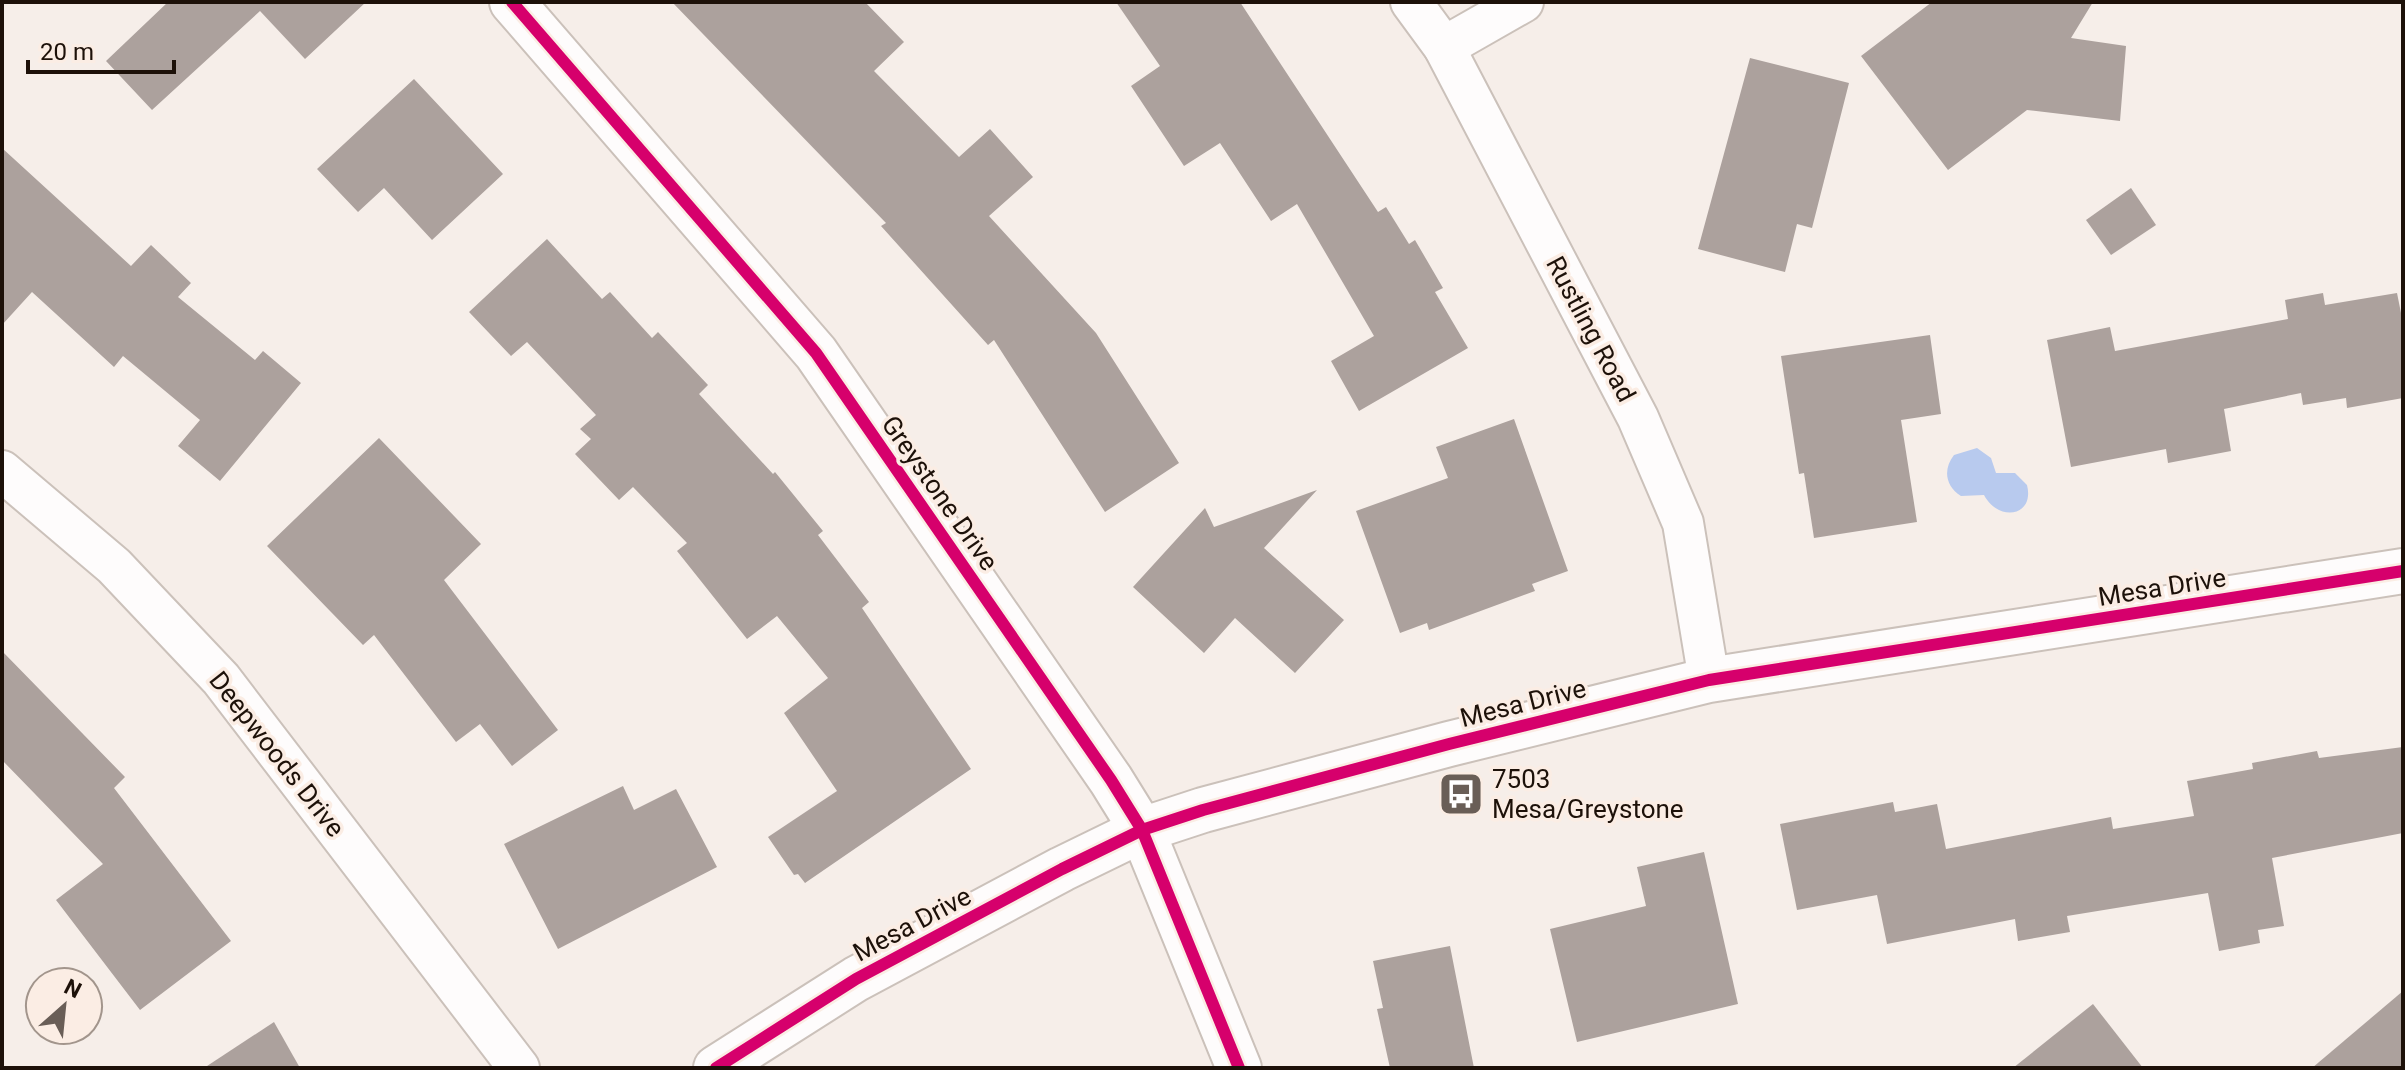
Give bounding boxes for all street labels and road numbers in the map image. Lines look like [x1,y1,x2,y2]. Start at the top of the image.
street label: Rustling Road [1540,251,1642,407]
street label: Greystone Drive [876,410,1004,576]
street label: Mesa Drive [2096,562,2228,612]
street label: Deepwoods Drive [203,665,351,843]
street label: Mesa Drive [1457,673,1589,733]
street label: Mesa Drive [848,880,976,968]

